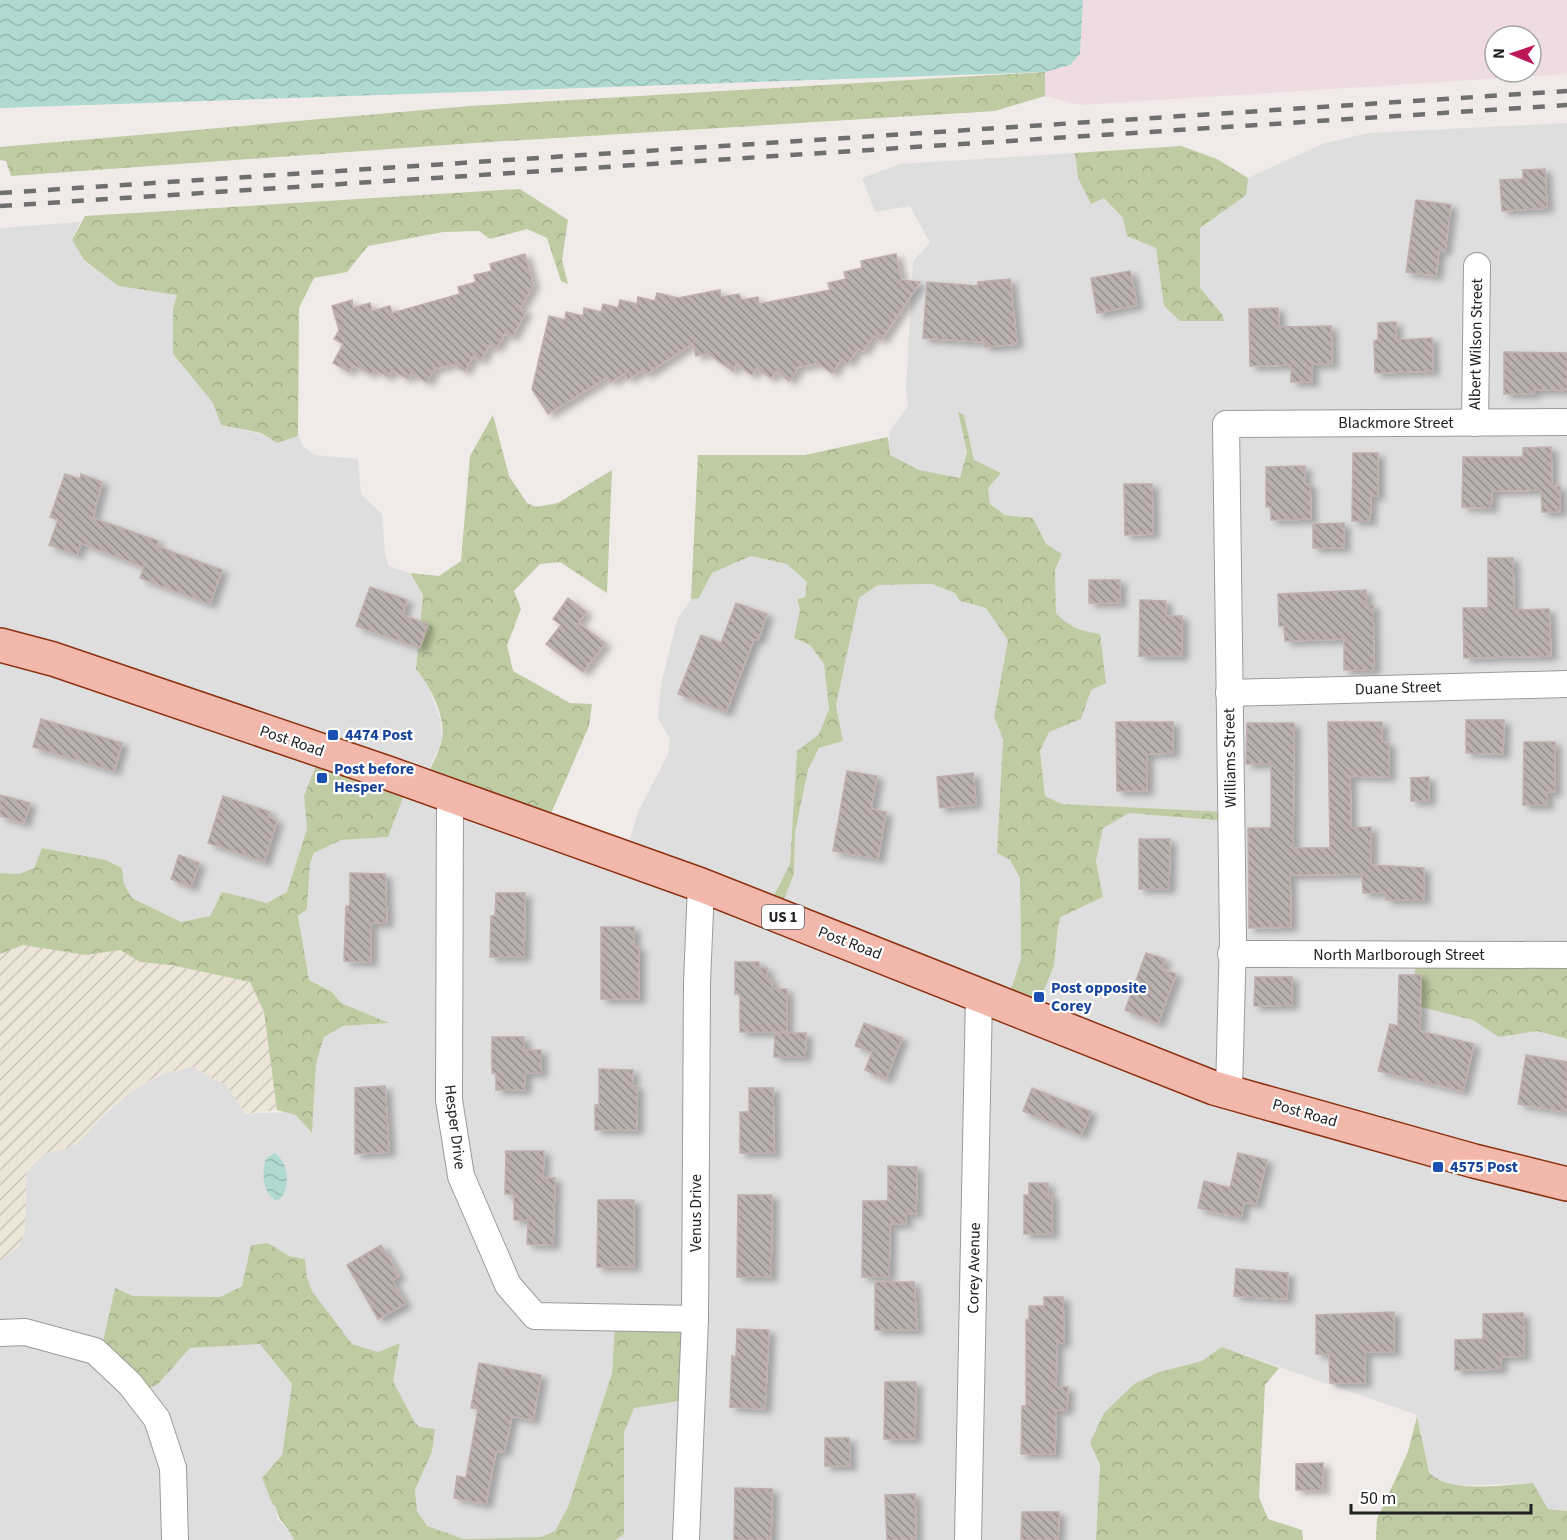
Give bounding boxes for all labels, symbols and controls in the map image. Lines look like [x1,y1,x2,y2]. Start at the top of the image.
north arrow [1483,24,1543,84]
text: N [1488,48,1510,59]
street label: Albert Wilson Street [1464,277,1488,410]
street label: Blackmore Street [1338,412,1454,434]
street label: Duane Street [1354,675,1442,701]
street label: Williams Street [1218,707,1242,808]
street label: Post Road [257,720,327,762]
place label: 4474 Post [345,724,413,746]
marker: 4474 Post [326,728,340,742]
place label: Post before Hesper [334,758,414,798]
marker: Post before Hesper [315,771,329,785]
road number: US 1 [762,905,804,929]
street label: Post Road [815,921,885,965]
street label: North Marlborough Street [1313,944,1485,966]
place label: Post opposite Corey [1051,977,1147,1017]
marker: Post opposite Corey [1032,990,1046,1004]
street label: Hesper Drive [439,1083,471,1171]
street label: Post Road [1270,1093,1340,1133]
place label: 4575 Post [1450,1156,1518,1178]
marker: 4575 Post [1431,1160,1445,1174]
street label: Venus Drive [685,1174,707,1252]
street label: Corey Avenue [962,1222,986,1314]
scale bar [1351,1477,1531,1515]
text: 50 m [1360,1486,1396,1511]

